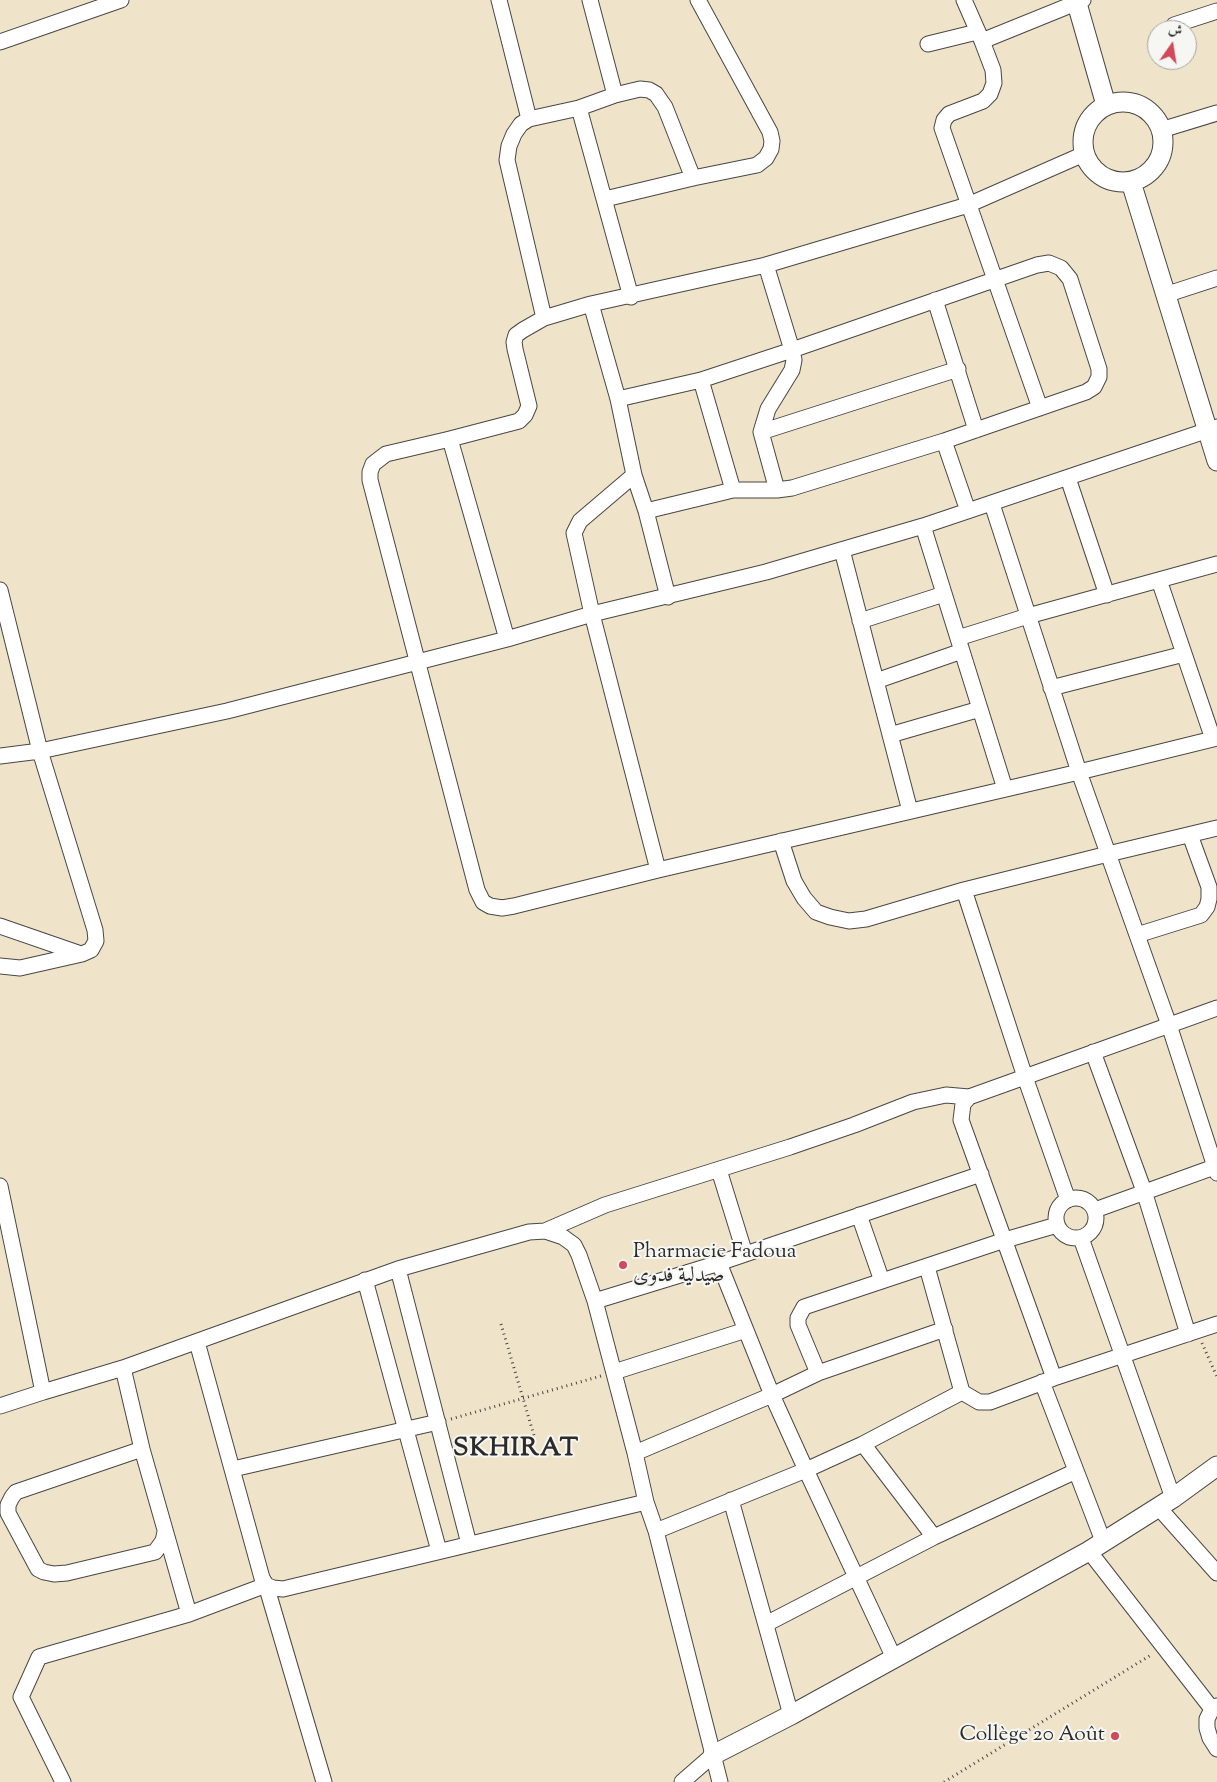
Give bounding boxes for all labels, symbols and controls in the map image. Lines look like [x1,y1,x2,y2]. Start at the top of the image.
north arrow [1147,20,1197,70]
text: ش [1166,20,1184,43]
place label: Pharmacie Fadoua صيدلية فدوى [633,1240,796,1290]
marker: Pharmacie Fadoua صيدلية فدوى [617,1259,629,1271]
district label: SKHIRAT [452,1435,580,1467]
place label: Collège 20 Août [959,1723,1105,1749]
marker: Collège 20 Août [1109,1730,1121,1742]

